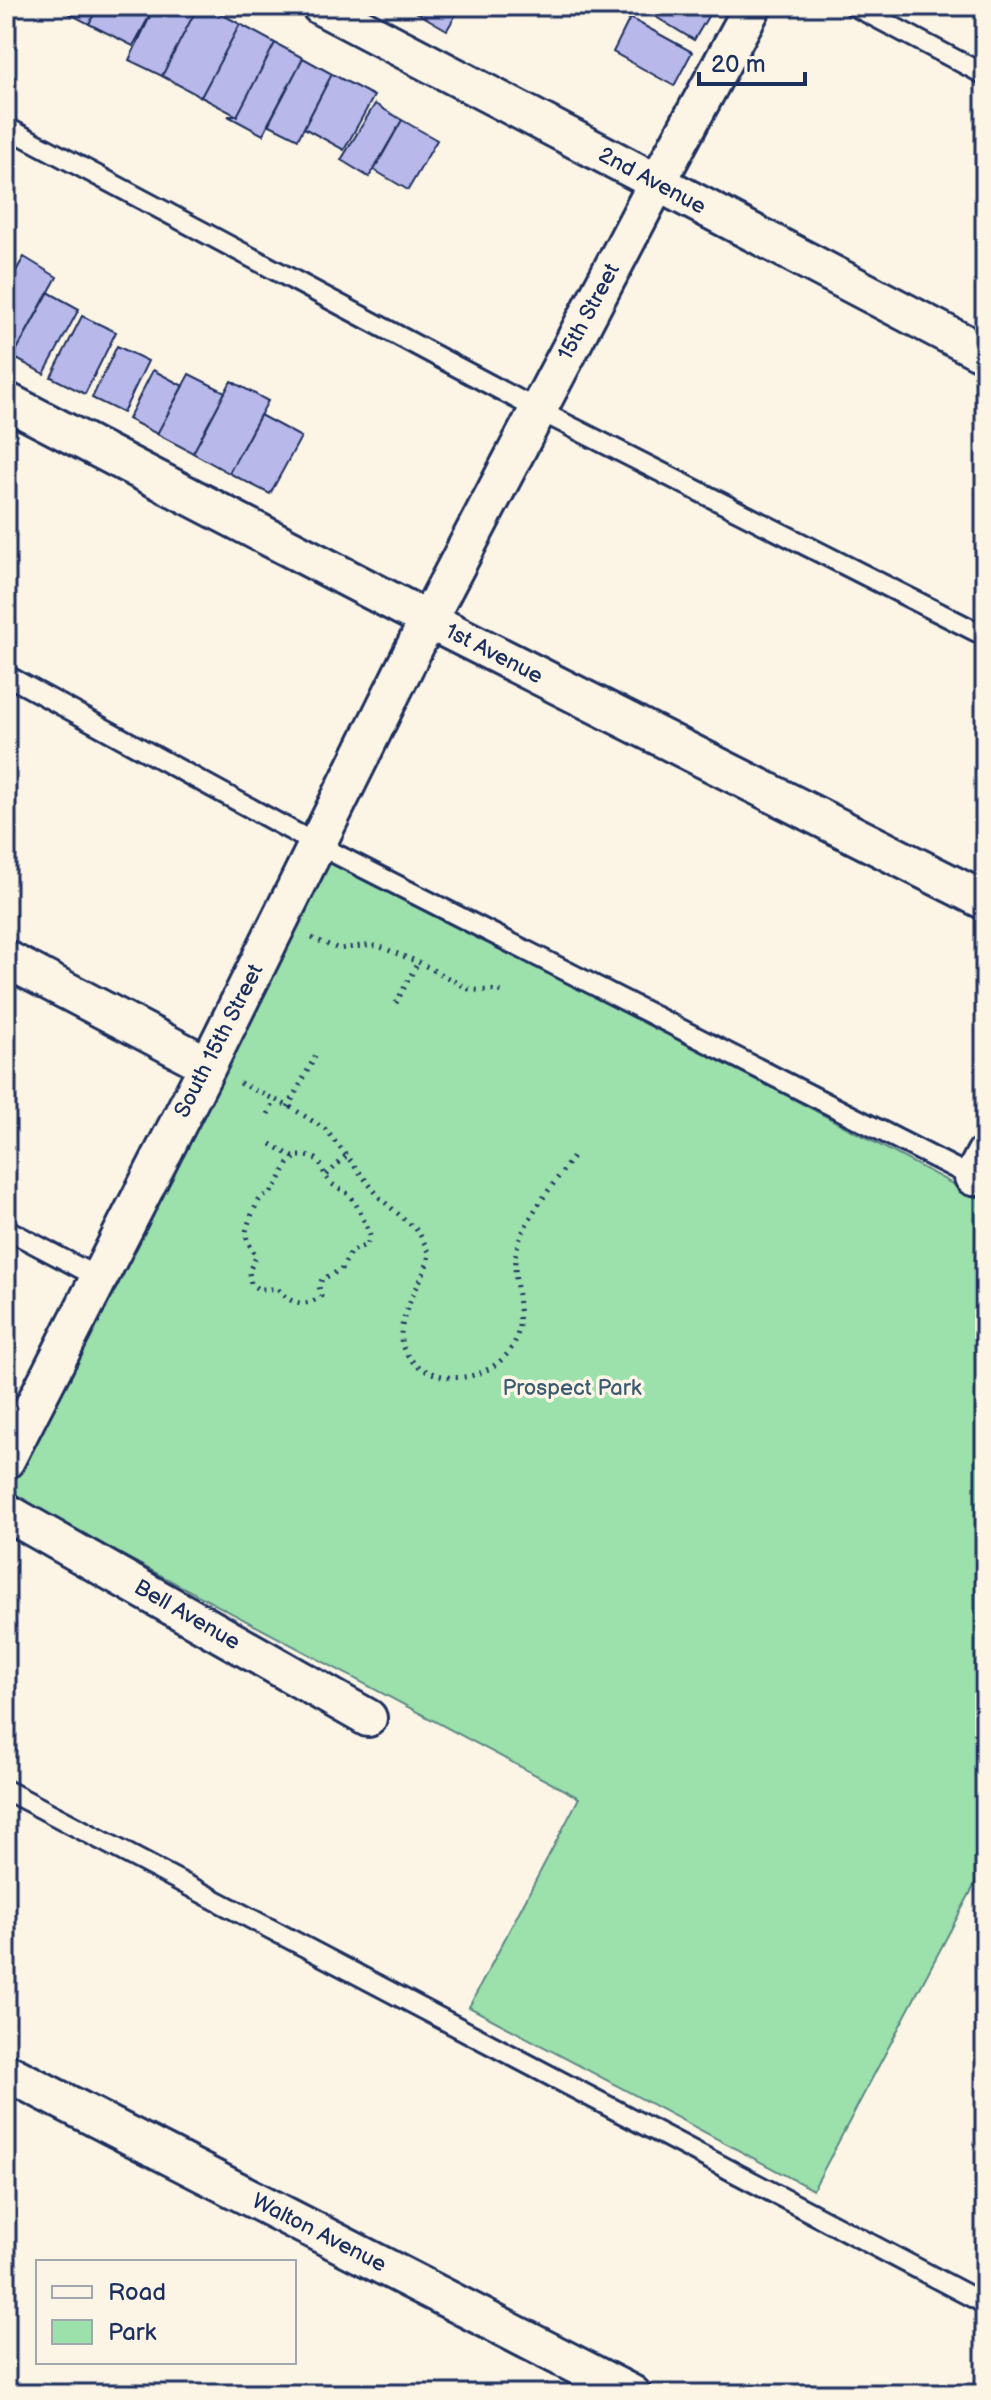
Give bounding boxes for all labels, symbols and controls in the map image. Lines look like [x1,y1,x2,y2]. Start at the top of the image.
scale bar [699,36,805,86]
text: 20 m [711,50,766,79]
street label: 2nd Avenue [594,141,710,221]
street label: 15th Street [552,259,626,365]
street label: 1st Avenue [441,618,547,690]
street label: South 15th Street [169,960,269,1122]
park label: Prospect Park [502,1375,642,1402]
street label: Bell Avenue [129,1574,245,1656]
street label: Walton Avenue [247,2188,391,2278]
legend [36,2260,296,2364]
text: Road [108,2278,166,2307]
text: Park [108,2318,156,2347]

